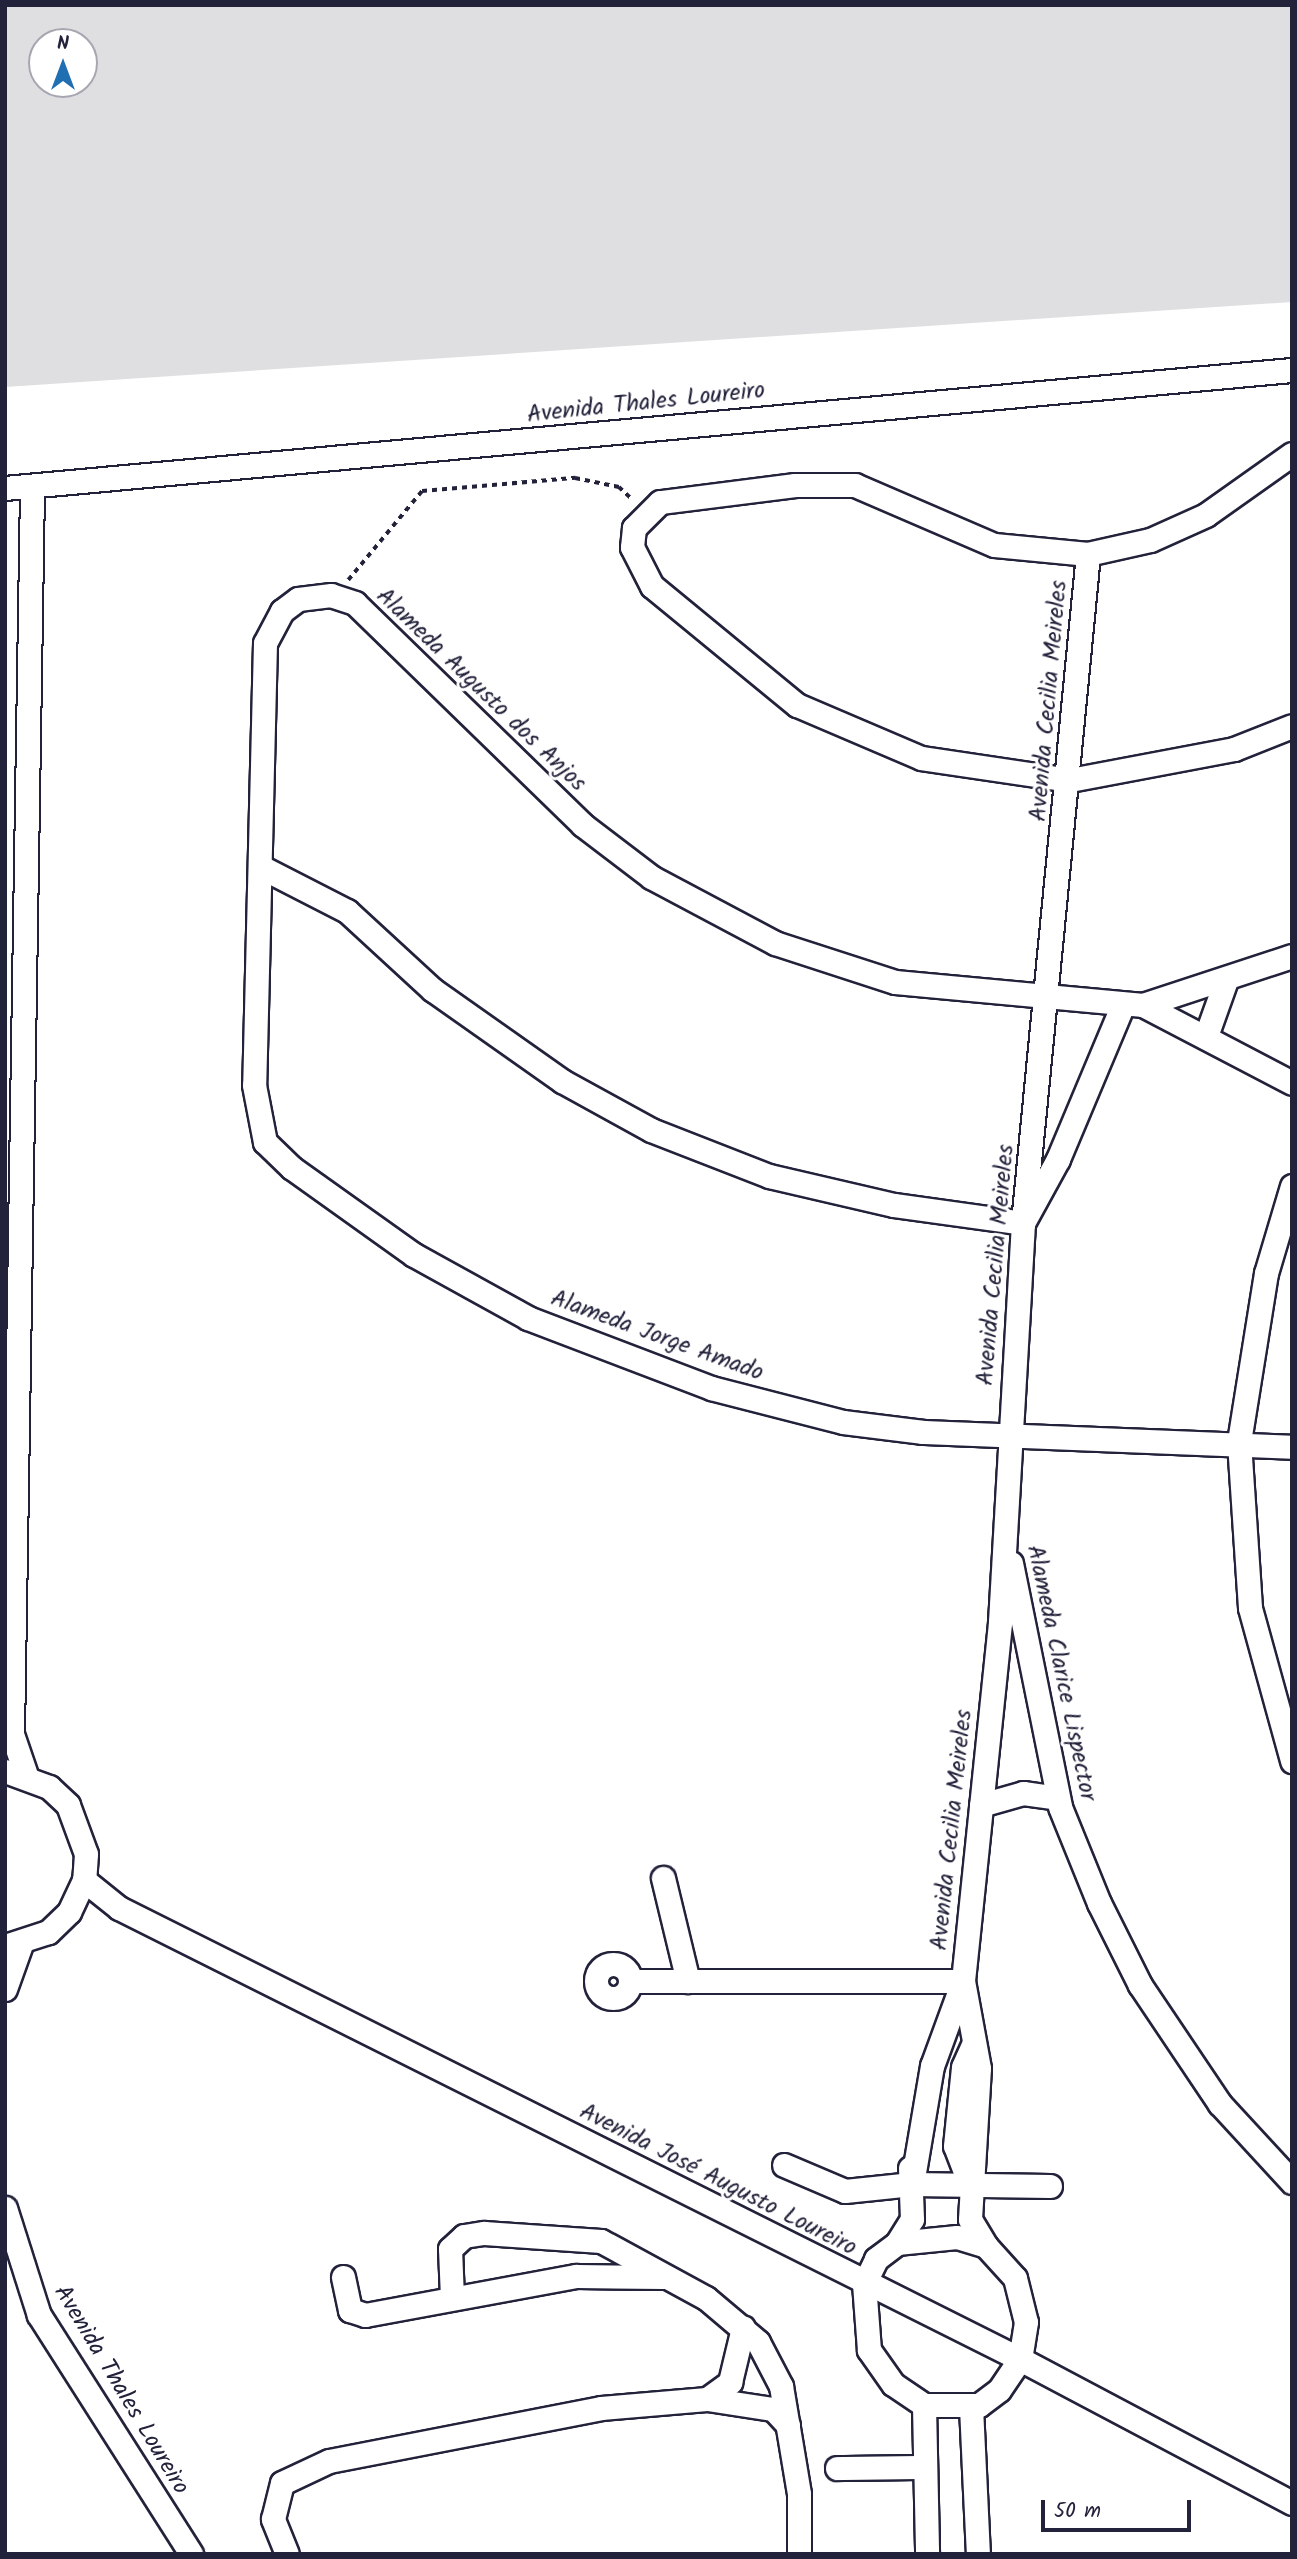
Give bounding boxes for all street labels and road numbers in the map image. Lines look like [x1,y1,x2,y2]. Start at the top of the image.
street label: Avenida Thales Loureiro [526,376,766,430]
street label: Avenida Cecilia Meireles [1024,579,1074,823]
street label: Alameda Augusto dos Anjos [370,582,592,798]
street label: Avenida Cecilia Meireles [971,1143,1021,1387]
street label: Alameda Jorge Amado [547,1284,767,1388]
street label: Alameda Clarice Lispector [1020,1542,1102,1804]
street label: Avenida Cecilia Meireles [925,1708,979,1952]
street label: Avenida José Augusto Loureiro [575,2097,861,2263]
street label: Avenida Thales Loureiro [47,2280,195,2500]

